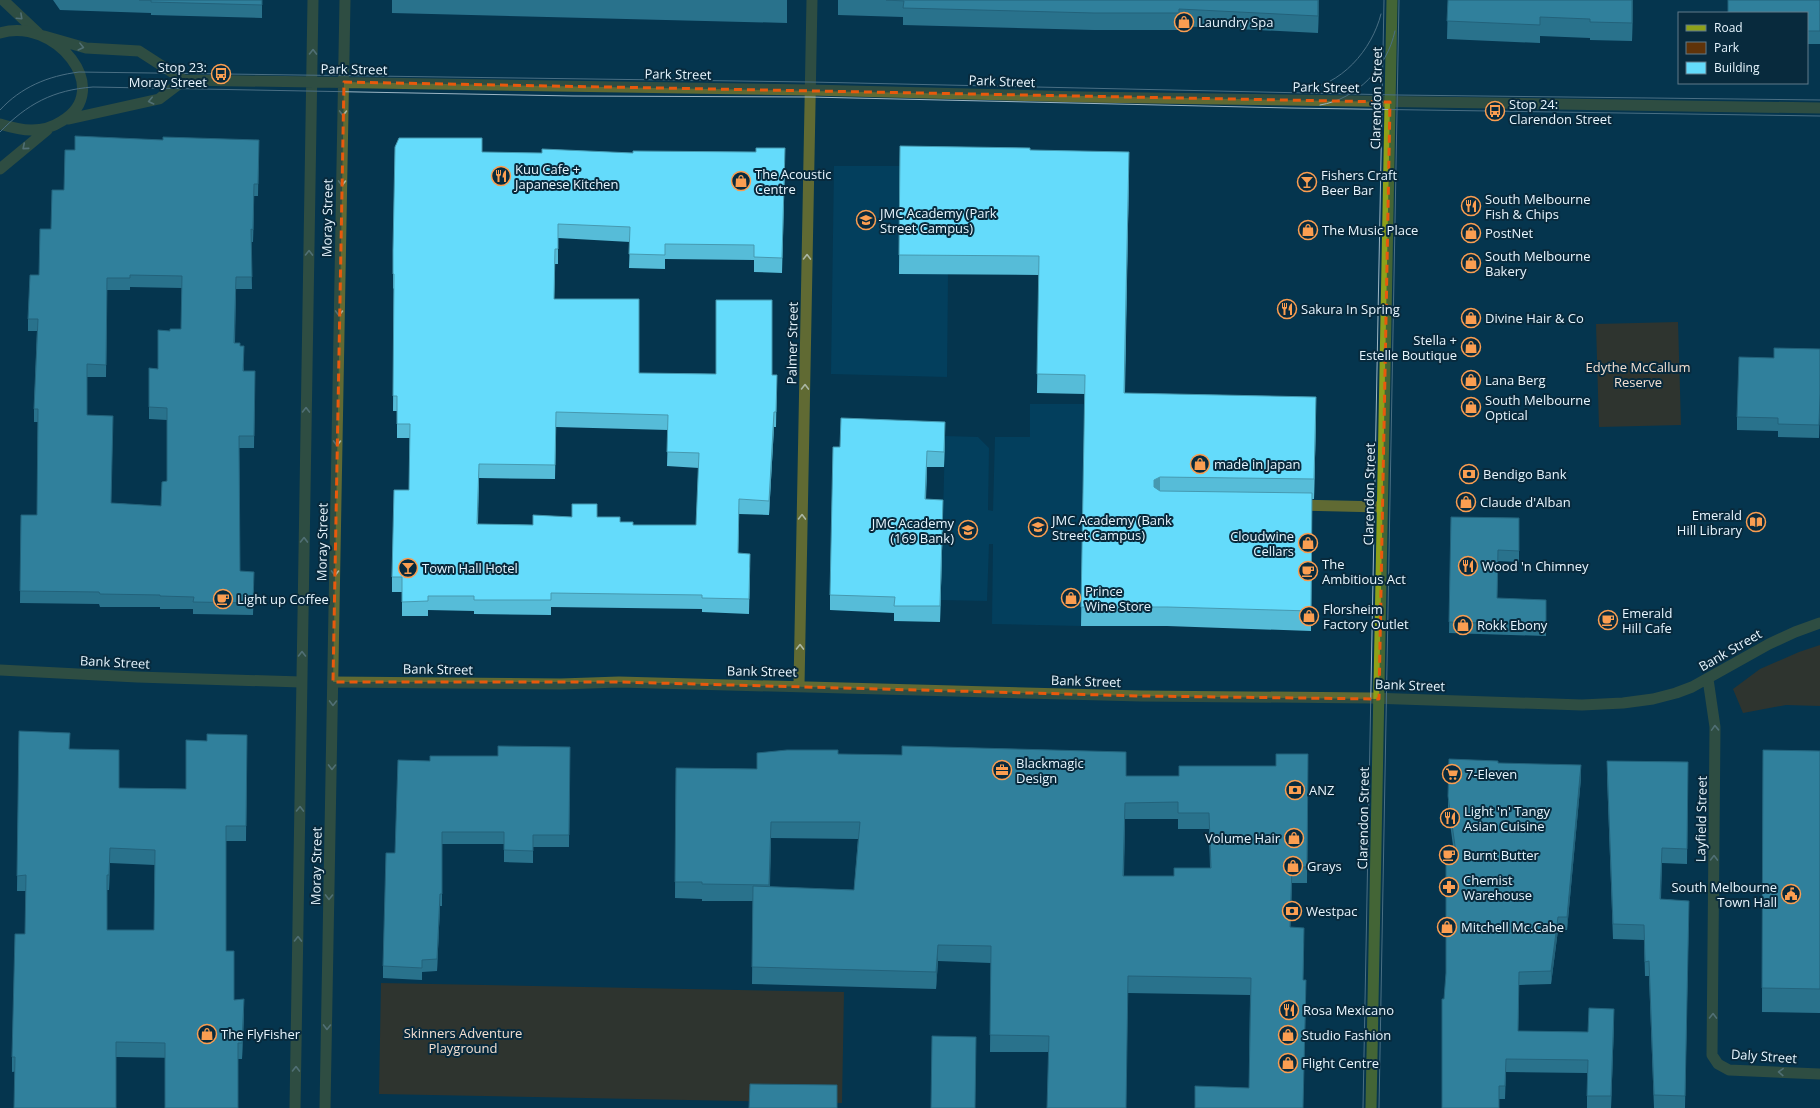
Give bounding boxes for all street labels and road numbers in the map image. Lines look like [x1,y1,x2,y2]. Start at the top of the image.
street label: Clarendon Street [1366,46,1386,150]
street label: Park Street [320,59,388,79]
street label: Park Street [644,64,712,84]
street label: Park Street [968,71,1036,91]
street label: Park Street [1292,77,1360,97]
street label: Moray Street [317,178,337,257]
street label: Palmer Street [782,301,802,384]
street label: Clarendon Street [1359,442,1379,546]
street label: Moray Street [312,502,332,581]
street label: Bank Street [1695,624,1765,675]
street label: Bank Street [80,651,151,673]
street label: Bank Street [403,659,474,679]
street label: Bank Street [727,661,798,681]
street label: Bank Street [1051,671,1122,691]
street label: Bank Street [1375,675,1446,695]
street label: Clarendon Street [1353,766,1373,870]
street label: Layfield Street [1691,775,1711,862]
street label: Moray Street [306,826,326,905]
street label: Daly Street [1730,1045,1798,1067]

